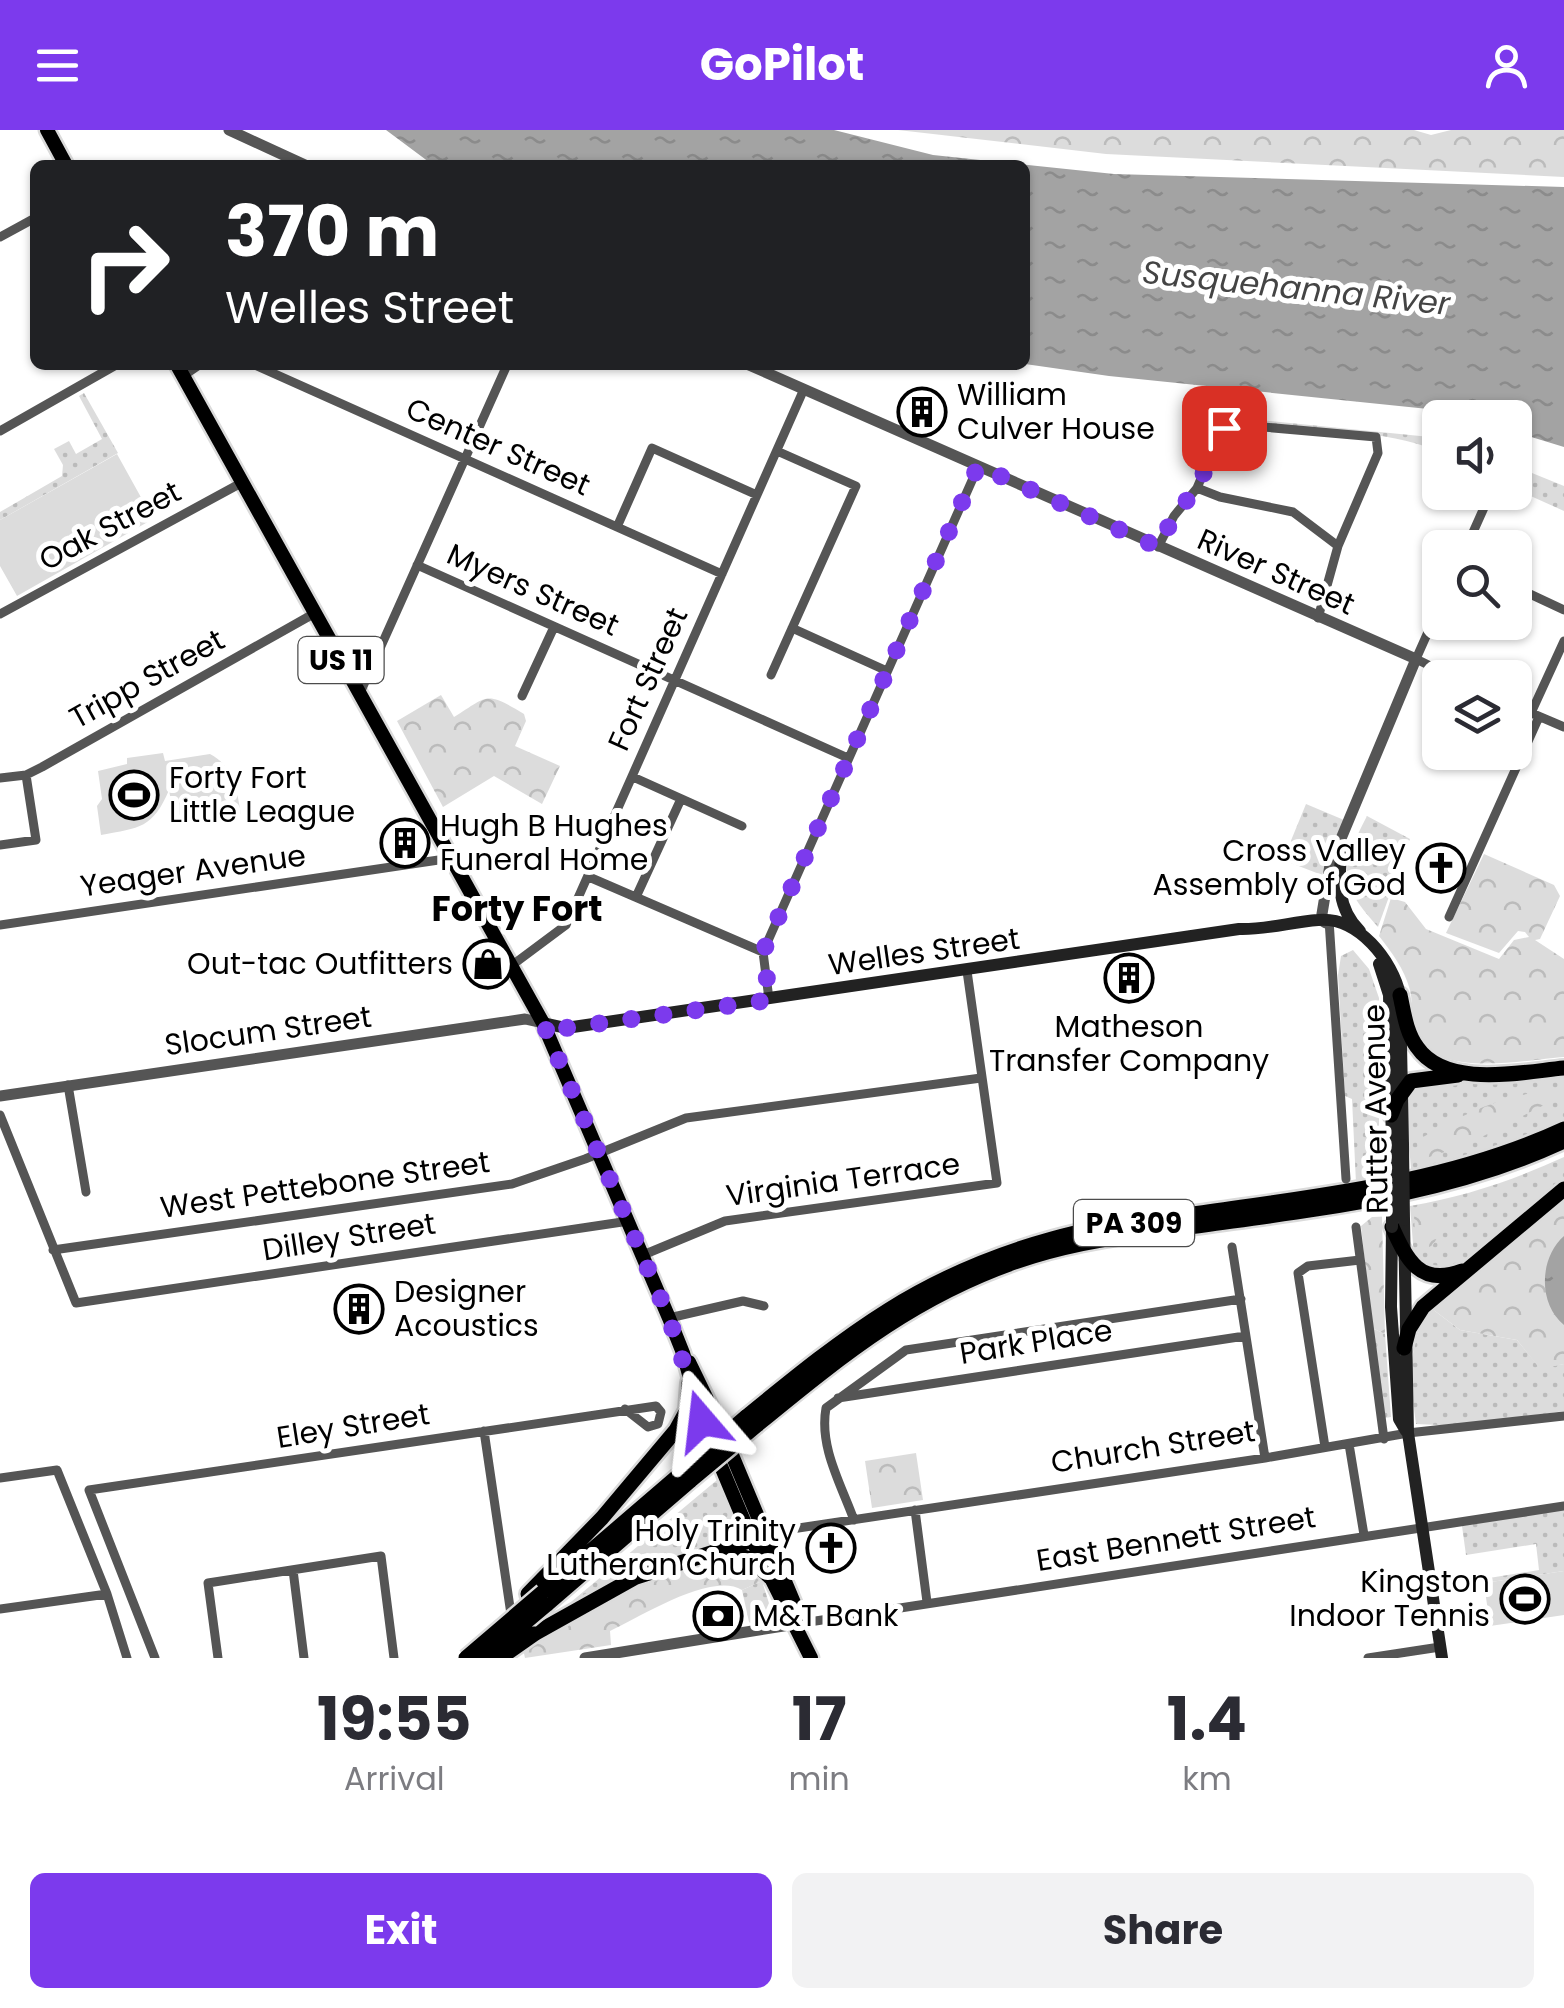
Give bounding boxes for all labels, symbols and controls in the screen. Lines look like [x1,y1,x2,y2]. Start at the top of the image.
text: GoPilot [700,33,864,96]
icon: menu [30,38,85,93]
icon: person [1479,38,1534,93]
text: 370 m [225,182,439,281]
icon: right [60,200,190,330]
water label: Susquehanna River [1140,249,1453,326]
text: Welles Street [225,276,514,339]
place label: William Culver House [957,373,1155,450]
building icon: William Culver House [896,386,948,438]
pin [1182,386,1267,471]
street label: Center Street [399,387,597,506]
map controls [1422,400,1532,770]
button: sound [1422,400,1532,510]
icon: arrive [1197,401,1252,456]
street label: Oak Street [31,470,188,581]
street label: River Street [1191,518,1362,625]
button: search [1422,530,1532,640]
street label: Myers Street [440,532,626,647]
street label: Fort Street [597,600,698,757]
street label: Tripp Street [61,618,232,739]
road number: US 11 [298,637,384,683]
button: layers [1422,660,1532,770]
place label: Forty Fort Little League [169,756,355,833]
sports icon: Forty Fort Little League [108,769,160,821]
place label: Hugh B Hughes Funeral Home [440,804,668,881]
building icon: Hugh B Hughes Funeral Home [379,817,431,869]
place label: Cross Valley Assembly of God [1153,829,1406,906]
street label: Yeager Avenue [77,833,308,908]
church icon: Cross Valley Assembly of God [1415,842,1467,894]
district label: Forty Fort [432,884,602,933]
street label: Welles Street [826,917,1022,986]
shop icon: Out-tac Outfitters [462,938,514,990]
place label: Out-tac Outfitters [187,942,453,985]
building icon: Matheson Transfer Company [1103,952,1155,1004]
street label: Slocum Street [162,995,374,1066]
street label: Rutter Avenue [1352,1004,1399,1214]
place label: Matheson Transfer Company [989,1005,1269,1082]
street label: West Pettebone Street [158,1140,492,1229]
street label: Virginia Terrace [723,1142,963,1217]
road number: PA 309 [1074,1200,1194,1246]
street label: Dilley Street [259,1202,439,1271]
place label: Designer Acoustics [394,1270,539,1347]
building icon: Designer Acoustics [333,1283,385,1335]
street label: Park Place [956,1308,1115,1375]
position arrow [650,1369,754,1473]
street label: Eley Street [273,1392,432,1459]
street label: Church Street [1048,1409,1258,1484]
street label: East Bennett Street [1033,1495,1319,1582]
place label: Holy Trinity Lutheran Church [546,1509,796,1586]
church icon: Holy Trinity Lutheran Church [805,1522,857,1574]
place label: Kingston Indoor Tennis [1289,1560,1490,1637]
sports icon: Kingston Indoor Tennis [1499,1573,1551,1625]
bank icon: M&T Bank [692,1590,744,1642]
place label: M&T Bank [753,1594,899,1637]
text: 19:55 [317,1677,472,1761]
text: 17 [792,1677,847,1761]
text: 1.4 [1167,1677,1247,1761]
text: Arrival [344,1756,445,1801]
text: min [789,1756,850,1801]
text: km [1182,1756,1232,1801]
button: Exit [30,1873,772,1988]
button: Share [792,1873,1534,1988]

